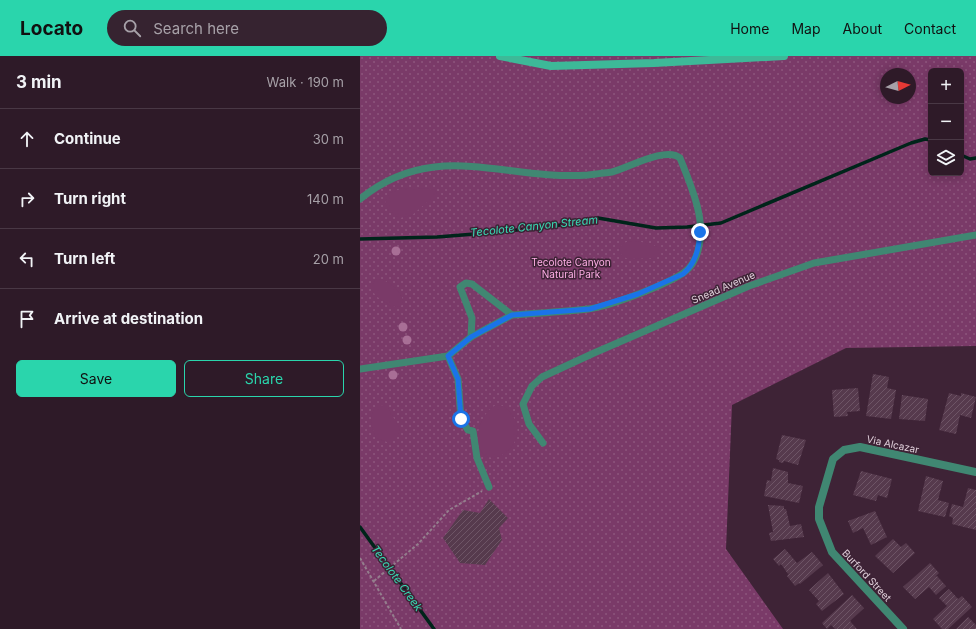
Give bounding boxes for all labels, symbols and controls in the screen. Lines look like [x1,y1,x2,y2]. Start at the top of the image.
search box [107,10,387,46]
text: Locato [20,17,83,40]
icon: search [121,17,143,39]
text: Search here [153,19,239,38]
text: Home [730,20,769,37]
text: Map [791,20,821,37]
text: About [843,20,882,37]
text: Contact [904,20,956,37]
north arrow [880,68,916,104]
map controls [928,68,964,176]
button: + [928,68,964,104]
text: 3 min [16,72,62,92]
text: Walk · 190 m [267,74,344,90]
button: − [928,104,964,140]
icon: ahead [16,128,38,150]
text: Continue [54,129,121,148]
text: 30 m [313,131,344,147]
button: layers [928,140,964,176]
icon: right [16,188,38,210]
text: Turn right [54,189,126,208]
text: 140 m [307,191,344,207]
water label: Tecolote Canyon Stream [469,212,599,240]
route end [691,223,709,241]
icon: left [16,248,38,270]
text: Turn left [54,249,115,268]
text: 20 m [313,251,344,267]
park label: Tecolote Canyon Natural Park [531,256,611,280]
street label: Snead Avenue [689,268,757,306]
icon: arrive [16,308,38,330]
text: Arrive at destination [54,309,203,328]
button: Save [16,360,176,397]
button: Share [184,360,344,397]
route start [452,410,470,428]
street label: Via Alcazar [866,433,921,455]
water label: Tecolote Creek [368,542,426,615]
street label: Burford Street [840,547,895,604]

